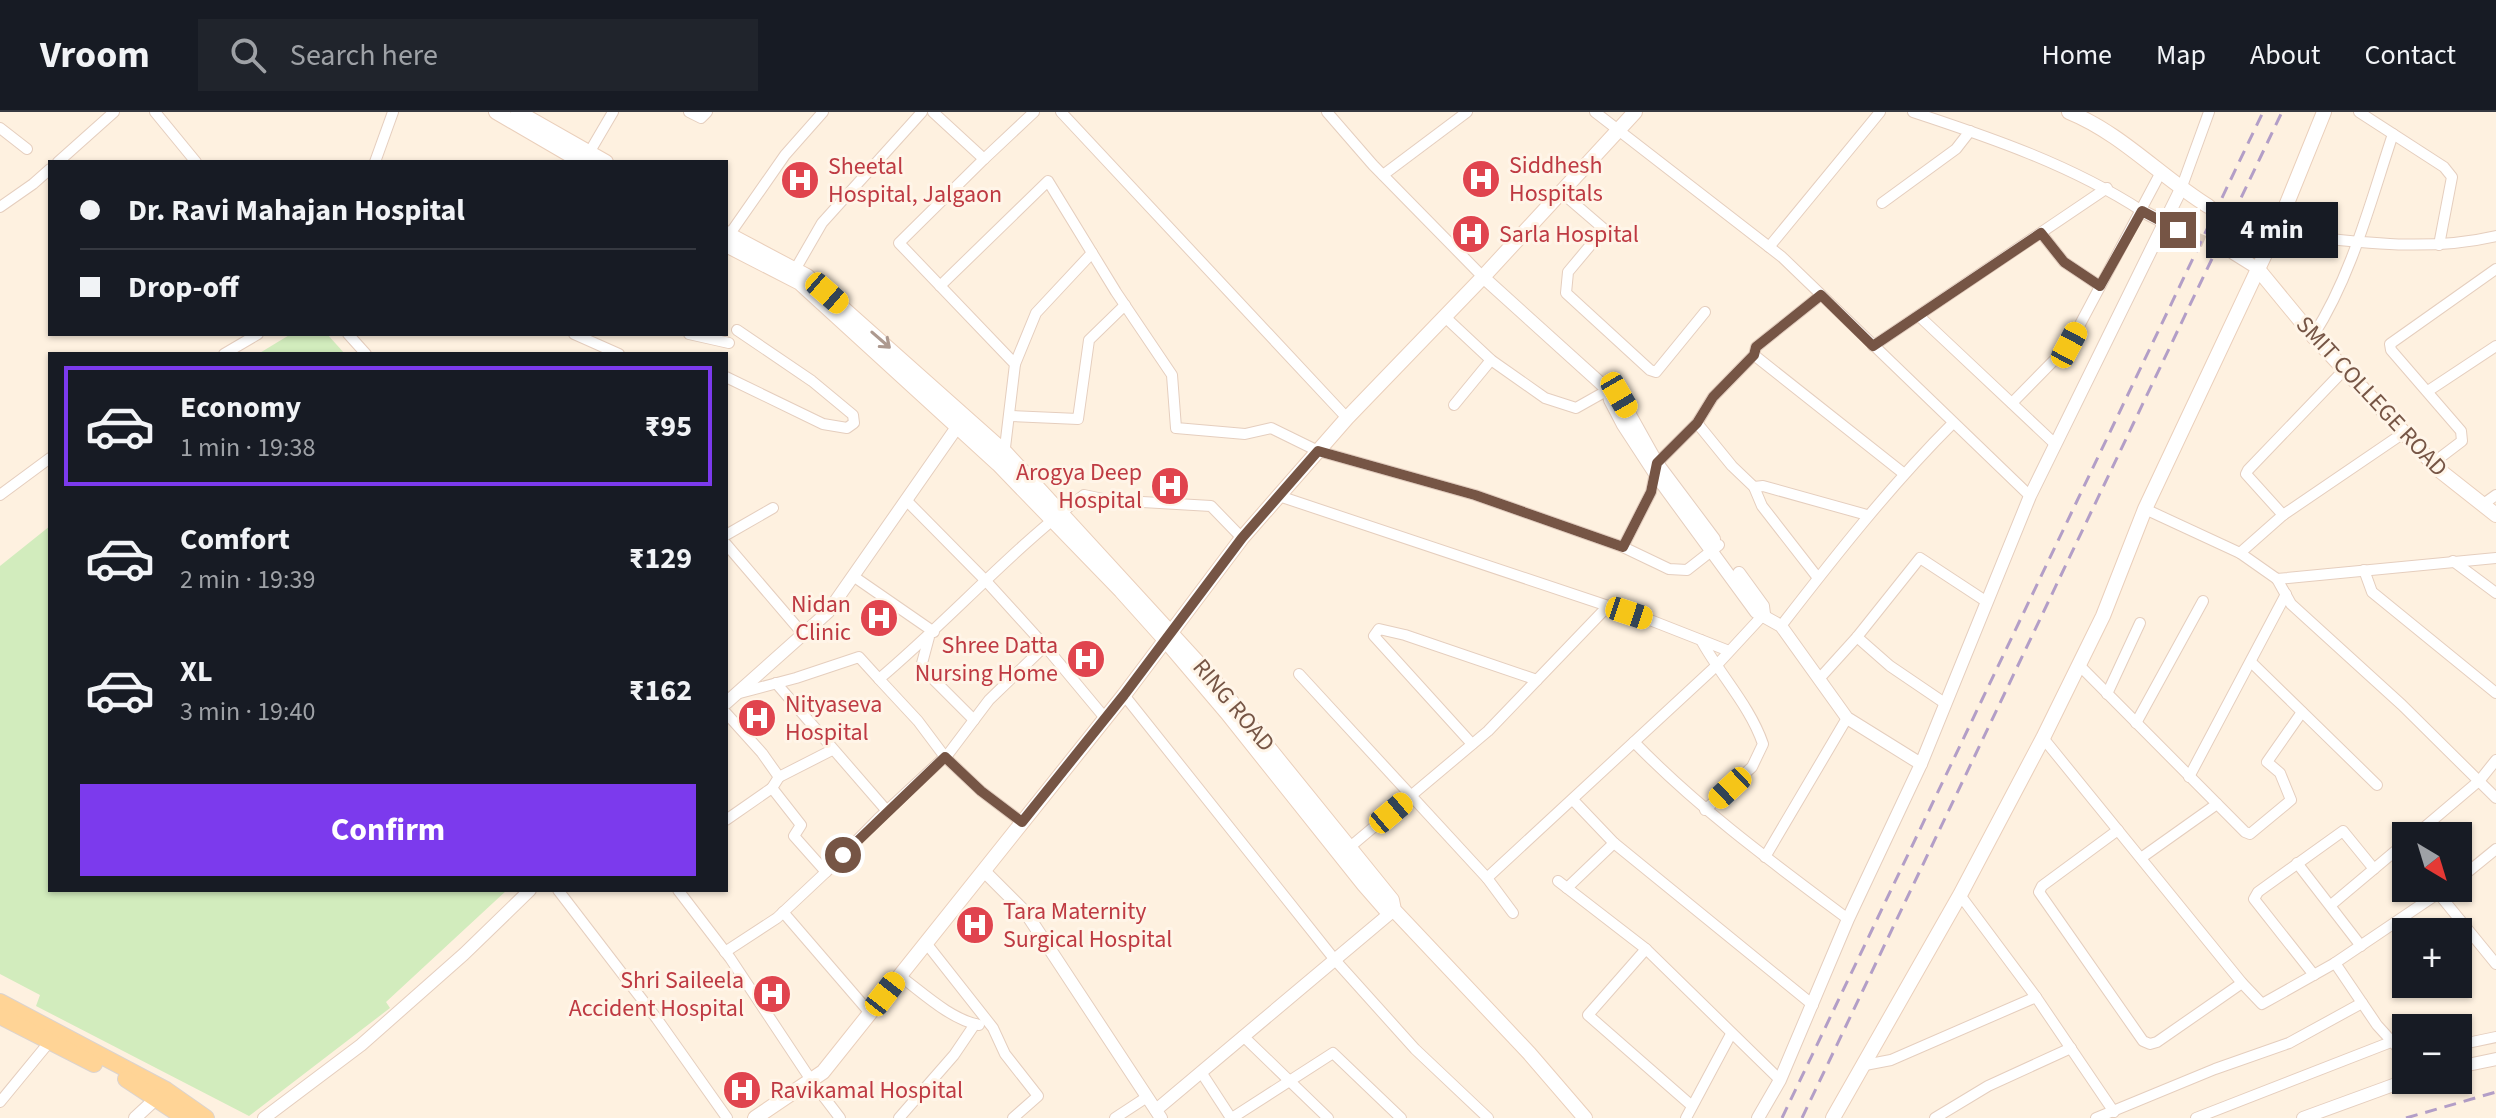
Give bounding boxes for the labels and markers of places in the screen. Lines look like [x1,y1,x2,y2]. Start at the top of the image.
place label: Siddhesh Hospitals [1509,148,1603,211]
place label: Sheetal Hospital, Jalgaon [828,149,1002,212]
hospital icon: Siddhesh Hospitals [1460,158,1502,200]
hospital icon: Sheetal Hospital, Jalgaon [779,159,821,201]
hospital icon: Sarla Hospital [1450,213,1492,255]
place label: Sarla Hospital [1499,217,1639,252]
place label: Arogya Deep Hospital [1016,455,1142,518]
hospital icon: Arogya Deep Hospital [1149,465,1191,507]
place label: Nidan Clinic [791,587,851,650]
hospital icon: Nidan Clinic [858,597,900,639]
place label: Shree Datta Nursing Home [915,628,1058,691]
hospital icon: Shree Datta Nursing Home [1065,638,1107,680]
place label: Nityaseva Hospital [785,687,882,750]
hospital icon: Nityaseva Hospital [736,697,778,739]
place label: Tara Maternity Surgical Hospital [1003,894,1172,957]
hospital icon: Tara Maternity Surgical Hospital [954,904,996,946]
place label: Shri Saileela Accident Hospital [569,963,744,1026]
hospital icon: Shri Saileela Accident Hospital [751,973,793,1015]
hospital icon: Ravikamal Hospital [721,1069,763,1111]
place label: Ravikamal Hospital [770,1073,963,1108]

